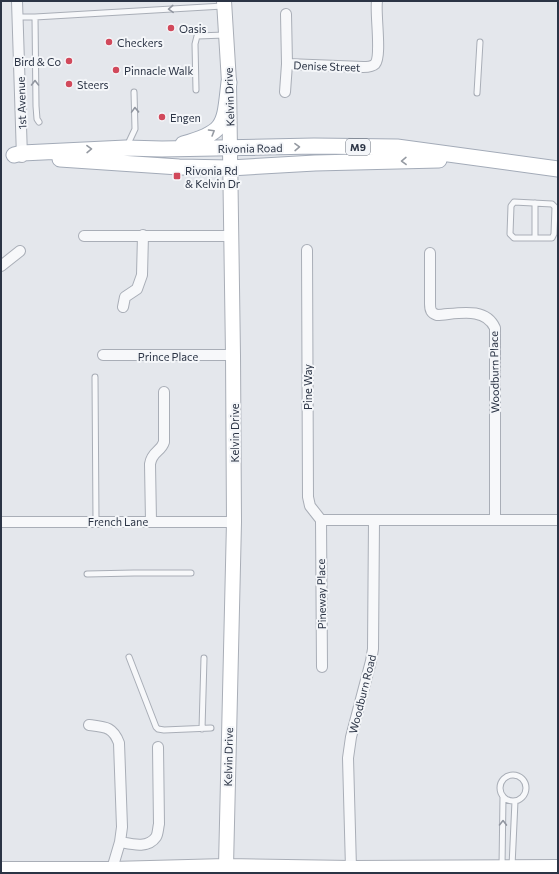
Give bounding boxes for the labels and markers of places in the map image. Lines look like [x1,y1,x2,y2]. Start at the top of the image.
place label: Oasis [179,22,207,35]
marker: Oasis [166,23,176,33]
place label: Checkers [117,36,163,49]
marker: Checkers [104,37,114,47]
place label: Bird & Co [14,55,61,68]
marker: Bird & Co [64,56,74,66]
place label: Pinnacle Walk [124,64,193,77]
marker: Pinnacle Walk [111,65,121,75]
place label: Steers [77,78,109,91]
marker: Steers [64,79,74,89]
place label: Engen [170,111,201,124]
marker: Engen [157,112,167,122]
place label: Rivonia Rd & Kelvin Dr [185,164,241,190]
marker: Rivonia Rd & Kelvin Dr [172,171,182,181]

